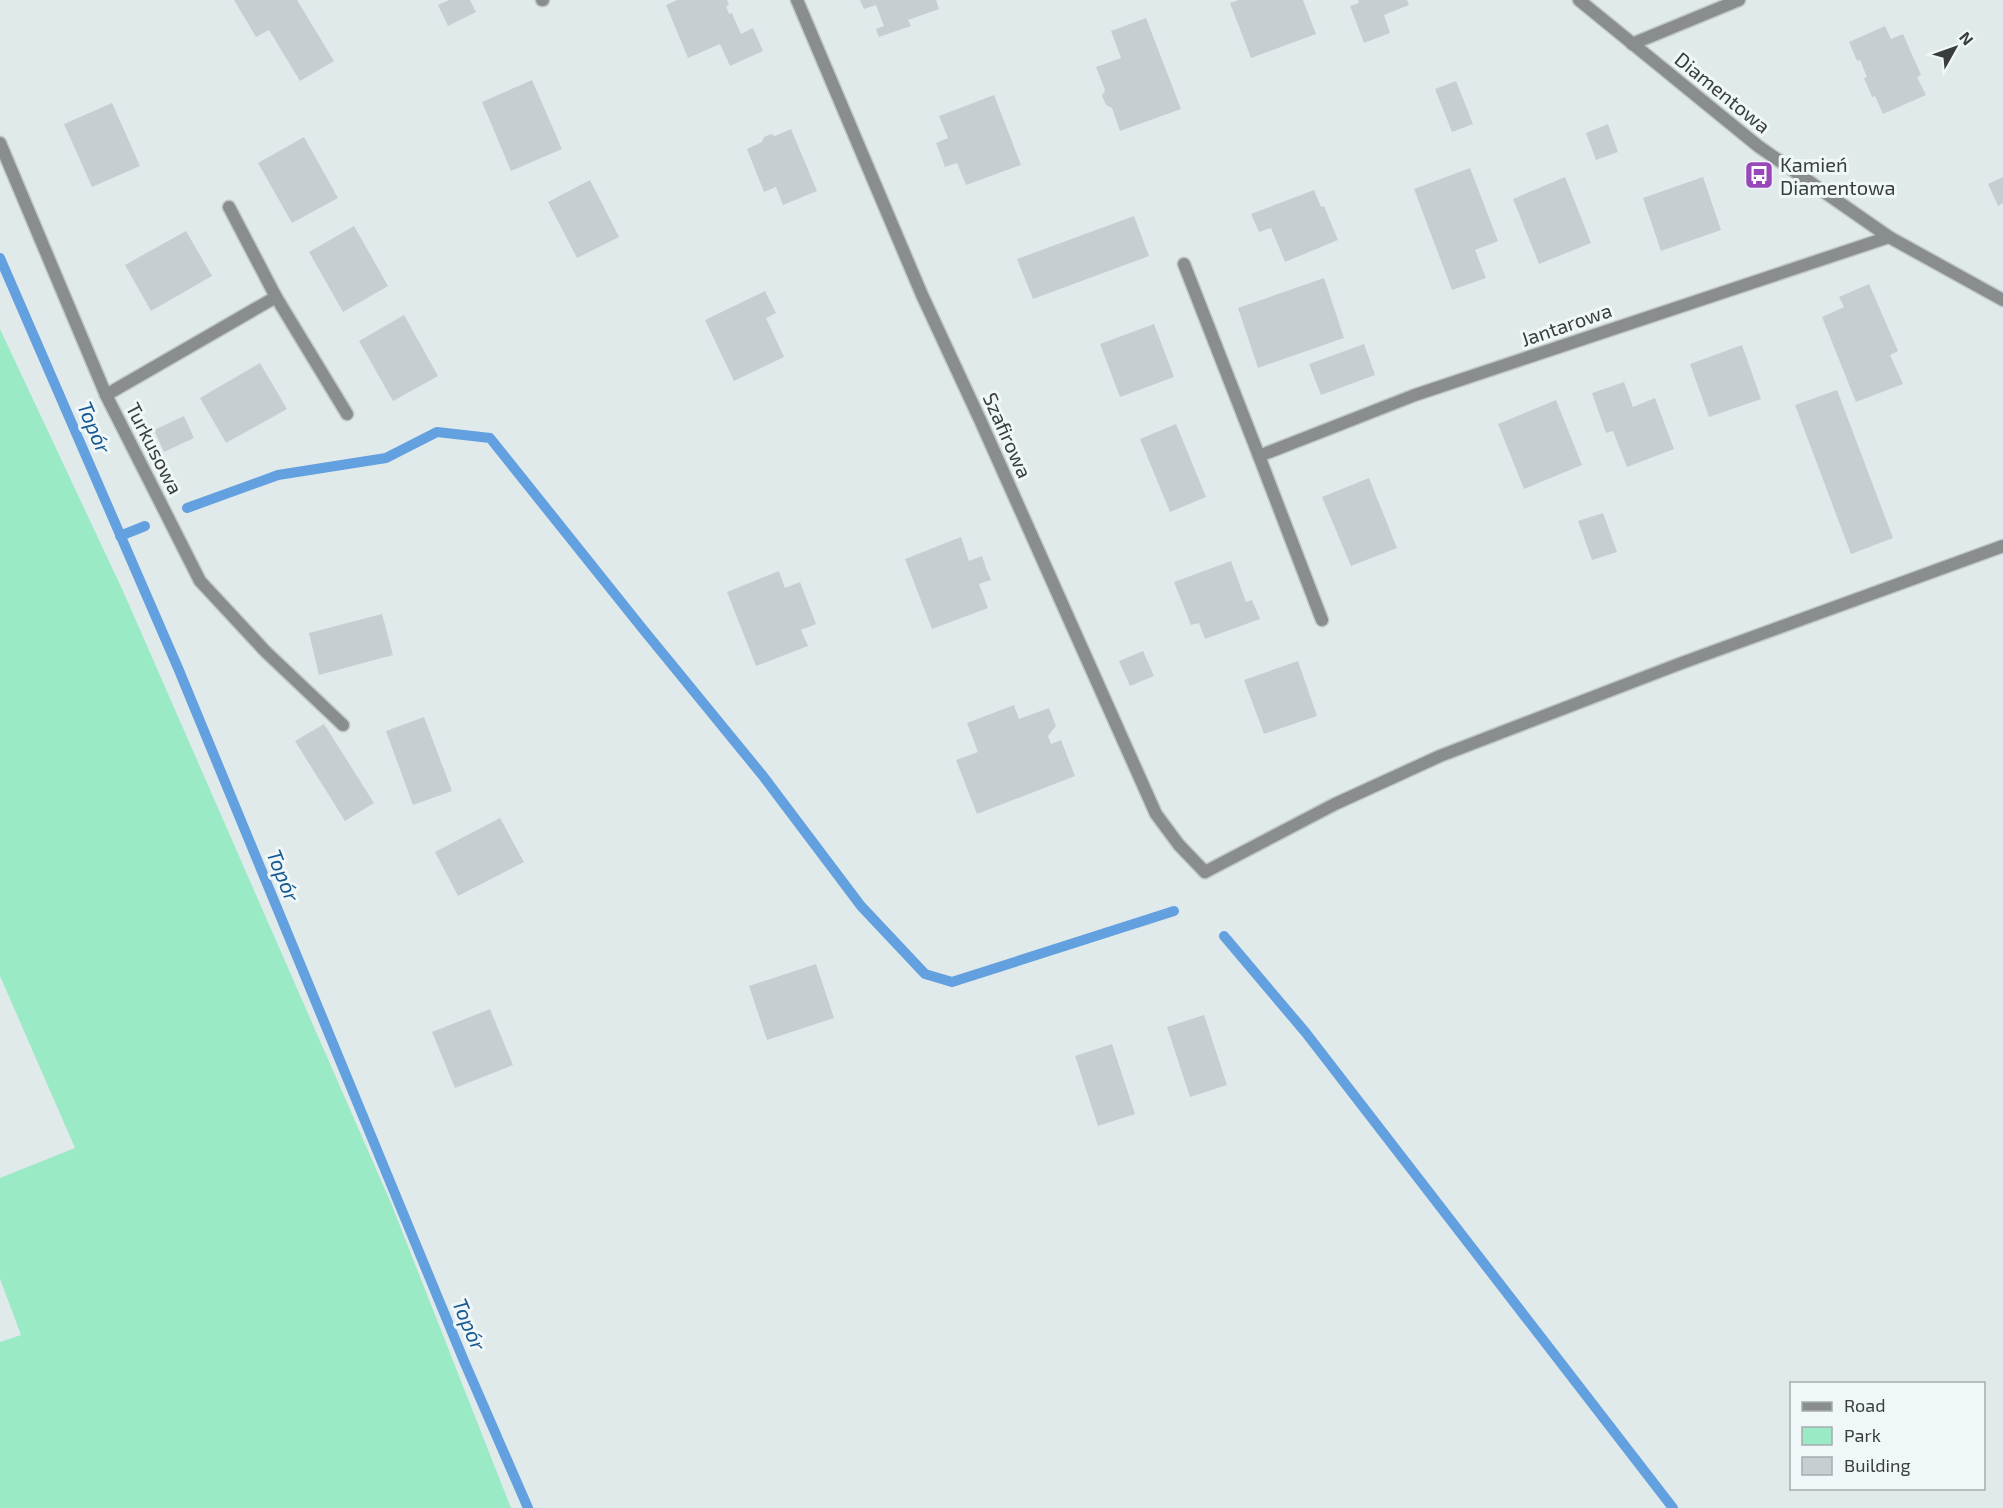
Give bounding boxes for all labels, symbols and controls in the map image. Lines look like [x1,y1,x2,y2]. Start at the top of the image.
north arrow [1925,18,1985,78]
text: N [1956,28,1978,49]
street label: Diamentowa [1671,46,1775,138]
place label: Kamień Diamentowa [1780,152,1895,199]
bus stop icon: Kamień Diamentowa [1743,159,1775,191]
street label: Jantarowa [1517,297,1615,351]
street label: Szafirowa [979,389,1037,481]
water label: Topór [73,397,117,457]
street label: Turkusowa [122,398,188,498]
water label: Topór [262,845,306,905]
water label: Topór [448,1294,492,1354]
legend [1790,1382,1985,1490]
text: Road [1844,1394,1885,1416]
text: Park [1844,1424,1881,1446]
text: Building [1844,1454,1911,1476]

